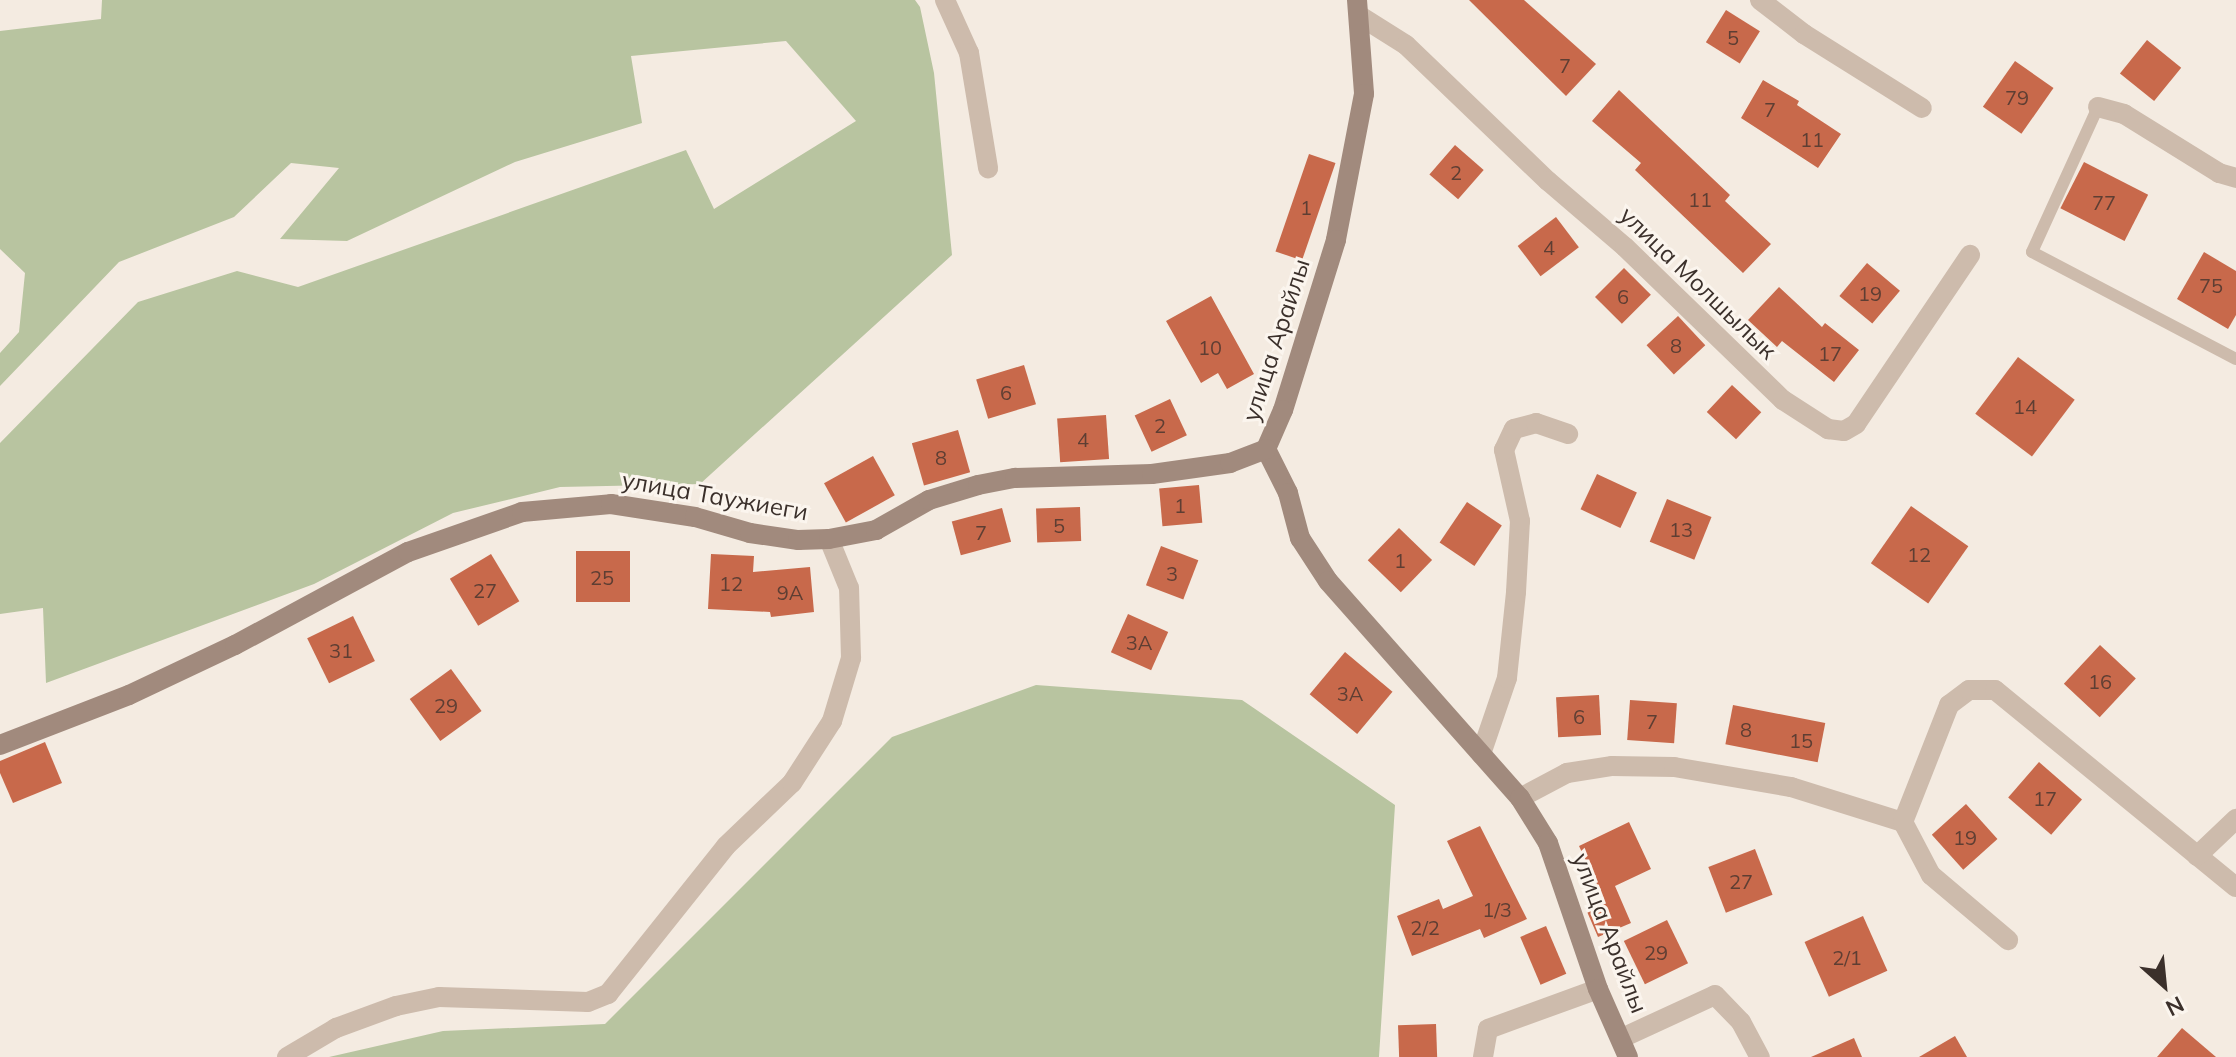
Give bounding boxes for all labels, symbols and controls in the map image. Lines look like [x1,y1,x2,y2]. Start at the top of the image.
house number: 5 [1727,25,1739,49]
house number: 7 [1559,53,1571,77]
house number: 79 [2005,85,2029,109]
house number: 7 [1764,97,1776,121]
house number: 11 [1800,127,1824,151]
house number: 2 [1450,160,1462,184]
house number: 11 [1688,187,1712,211]
house number: 77 [2092,190,2116,214]
house number: 1 [1300,195,1312,219]
street label: улица Молшылык [1614,201,1782,365]
house number: 4 [1543,235,1555,259]
street label: улица Арайлы [1236,255,1316,425]
house number: 75 [2199,273,2223,297]
house number: 19 [1858,281,1882,305]
house number: 6 [1617,284,1629,308]
house number: 8 [1670,333,1682,357]
house number: 10 [1198,335,1222,359]
house number: 17 [1818,341,1842,365]
house number: 6 [1000,380,1012,404]
house number: 14 [2013,394,2037,418]
house number: 2 [1154,413,1166,437]
house number: 4 [1077,427,1089,451]
house number: 8 [935,445,947,469]
street label: улица Таужиеги [620,465,810,527]
house number: 1 [1174,493,1186,517]
house number: 5 [1053,513,1065,537]
house number: 13 [1669,517,1693,541]
house number: 7 [975,520,987,544]
house number: 12 [1907,542,1931,566]
house number: 1 [1394,548,1406,572]
house number: 3 [1166,561,1178,585]
house number: 25 [590,565,614,589]
house number: 12 [719,571,743,595]
house number: 27 [473,578,497,602]
house number: 9А [777,580,803,604]
house number: 3А [1126,630,1152,654]
house number: 31 [329,638,353,662]
house number: 16 [2088,669,2112,693]
house number: 3А [1337,681,1363,705]
house number: 29 [434,693,458,717]
house number: 6 [1573,704,1585,728]
house number: 7 [1646,709,1658,733]
house number: 8 [1740,717,1752,741]
house number: 15 [1789,728,1813,752]
house number: 17 [2033,786,2057,810]
house number: 19 [1953,825,1977,849]
street label: улица Арайлы [1566,849,1654,1017]
house number: 27 [1729,869,1753,893]
house number: 1/3 [1482,897,1512,921]
house number: 2/2 [1410,915,1440,939]
house number: 29 [1644,940,1668,964]
house number: 2/1 [1832,945,1862,969]
north arrow [2124,945,2204,1025]
text: N [2161,990,2189,1023]

